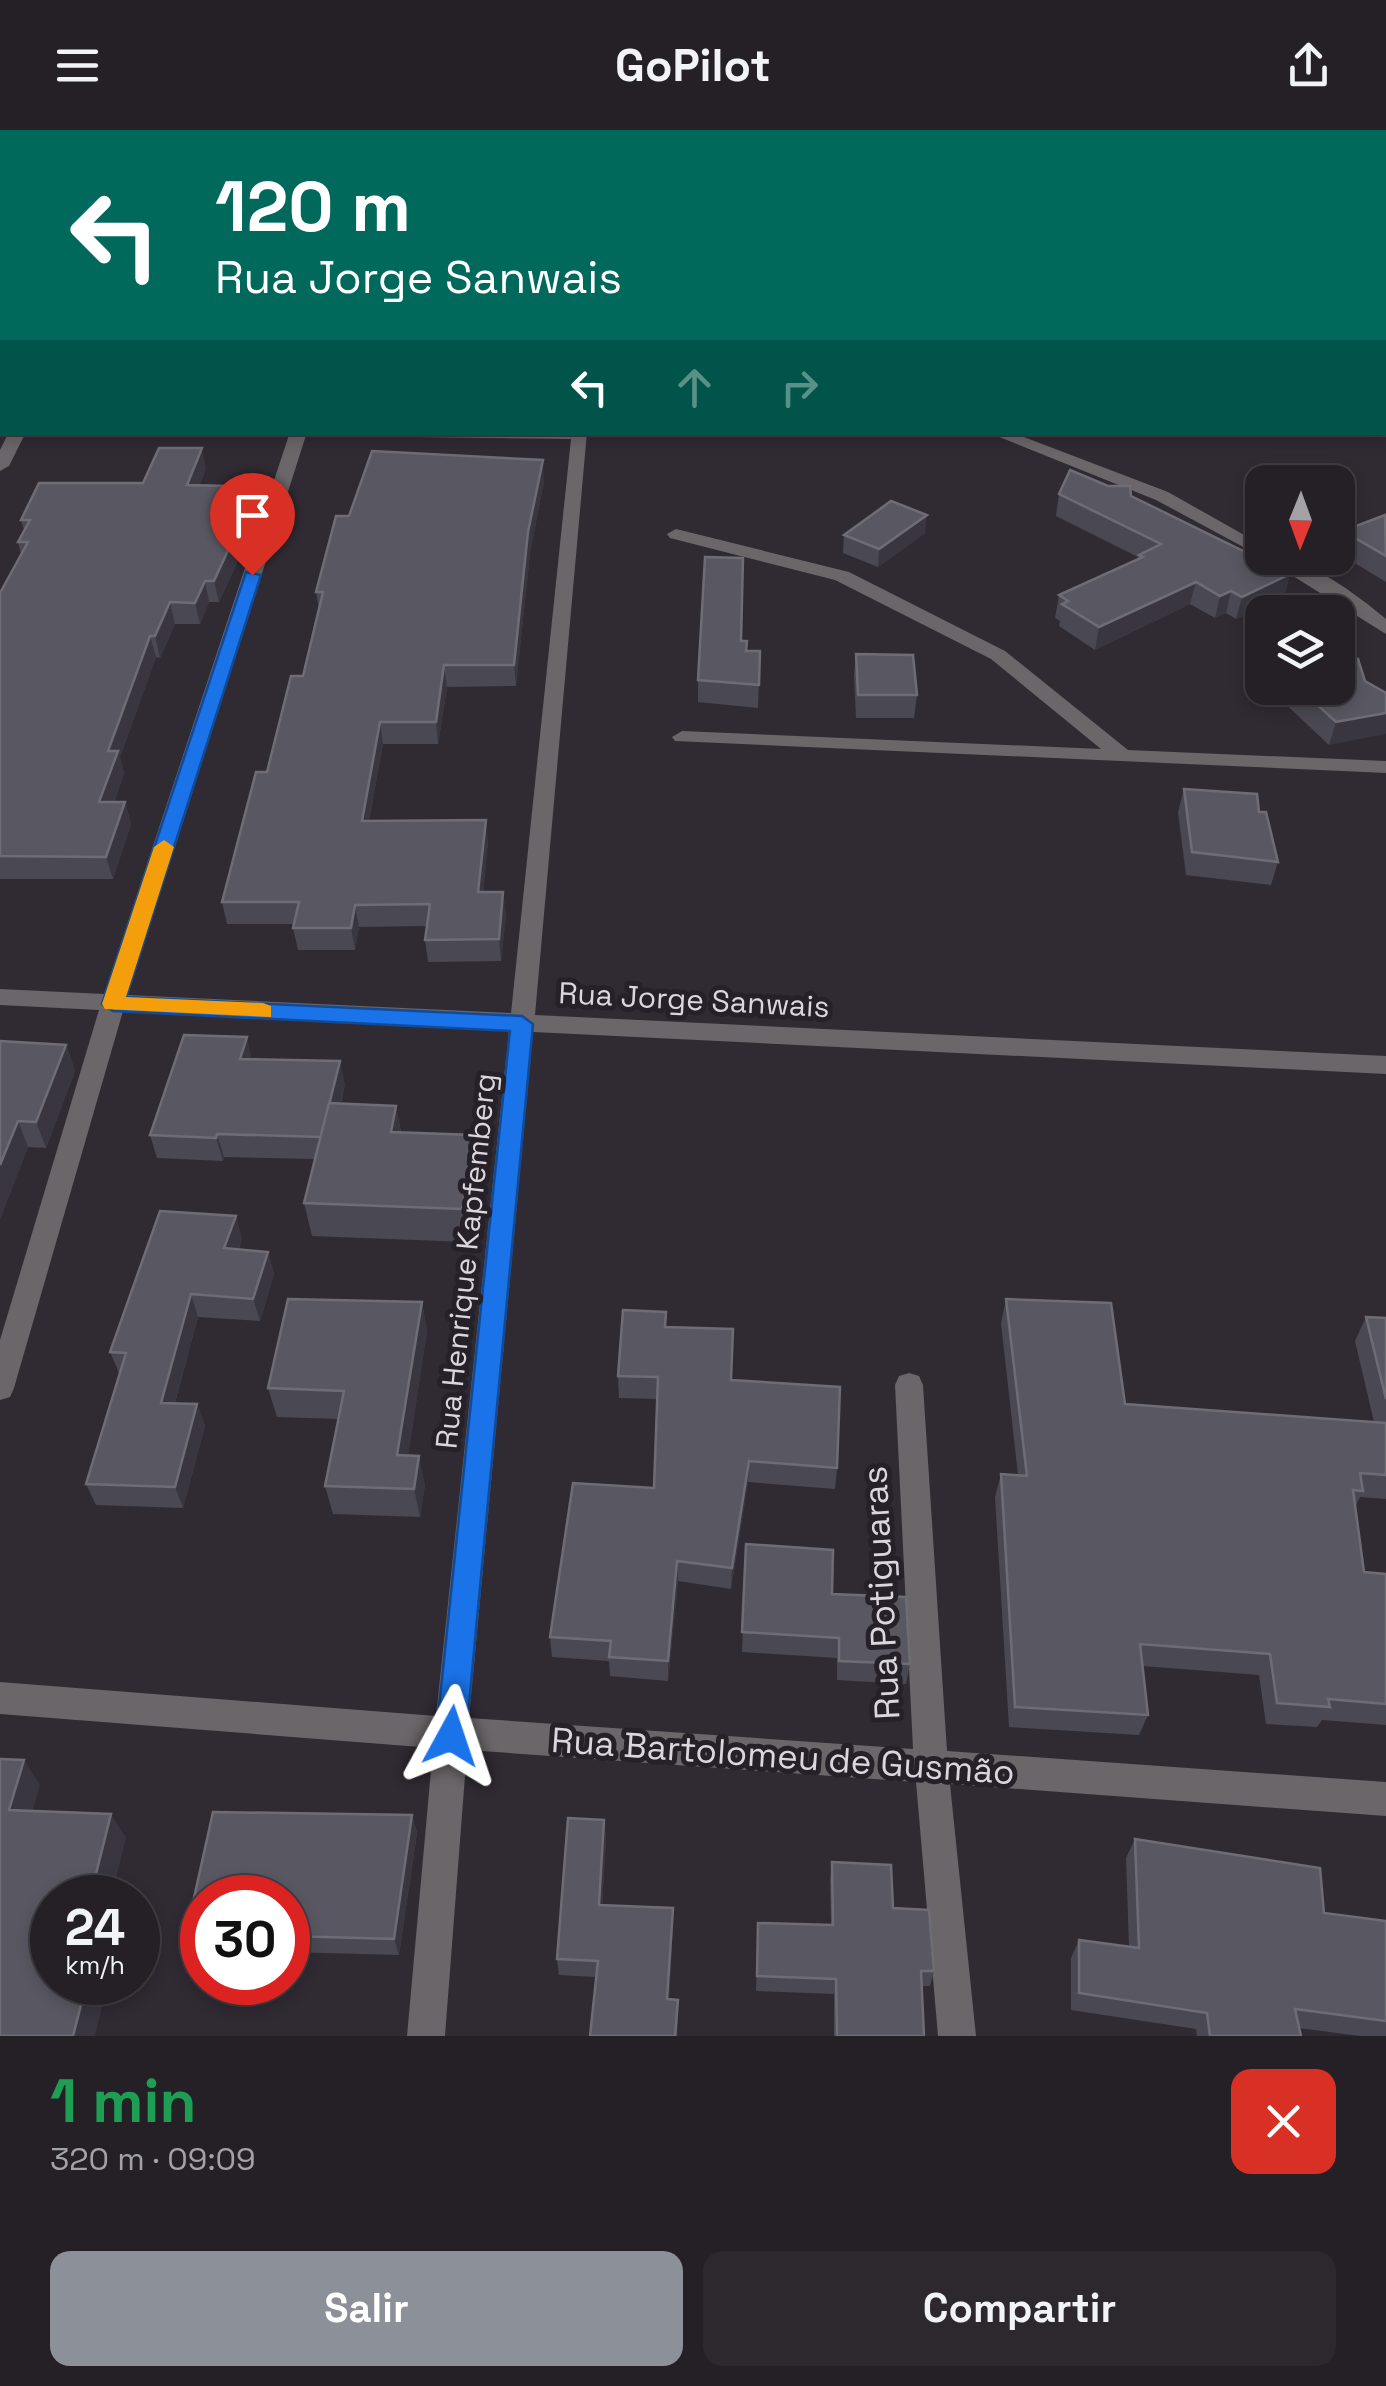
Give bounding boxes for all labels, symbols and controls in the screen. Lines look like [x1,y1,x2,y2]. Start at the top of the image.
text: GoPilot [615,37,771,94]
icon: menu [50,38,105,93]
icon: share [1281,38,1336,93]
text: 120 m [215,162,411,251]
icon: left [50,170,180,300]
text: Rua Jorge Sanwais [215,249,622,306]
icon: left [562,360,617,415]
icon: ahead [667,360,722,415]
icon: right [772,360,827,415]
north arrow [1245,465,1355,575]
map controls [1245,465,1355,705]
pin [210,473,295,576]
icon: arrive [225,488,280,543]
button: layers [1245,595,1355,705]
street label: Rua Jorge Sanwais [558,973,831,1026]
street label: Rua Henrique Kapfemberg [426,1071,505,1451]
street label: Rua Potiguaras [852,1465,910,1721]
position arrow [399,1684,503,1788]
street label: Rua Bartolomeu de Gusmão [550,1718,1016,1794]
speed limit sign: 30 [180,1875,310,2005]
text: 24 [65,1896,125,1960]
text: km/h [65,1949,125,1981]
text: 1 min [50,2063,197,2140]
button: close [1231,2069,1336,2174]
text: 320 m · 09:09 [50,2139,256,2179]
button: Salir [50,2251,683,2366]
button: Compartir [703,2251,1336,2366]

